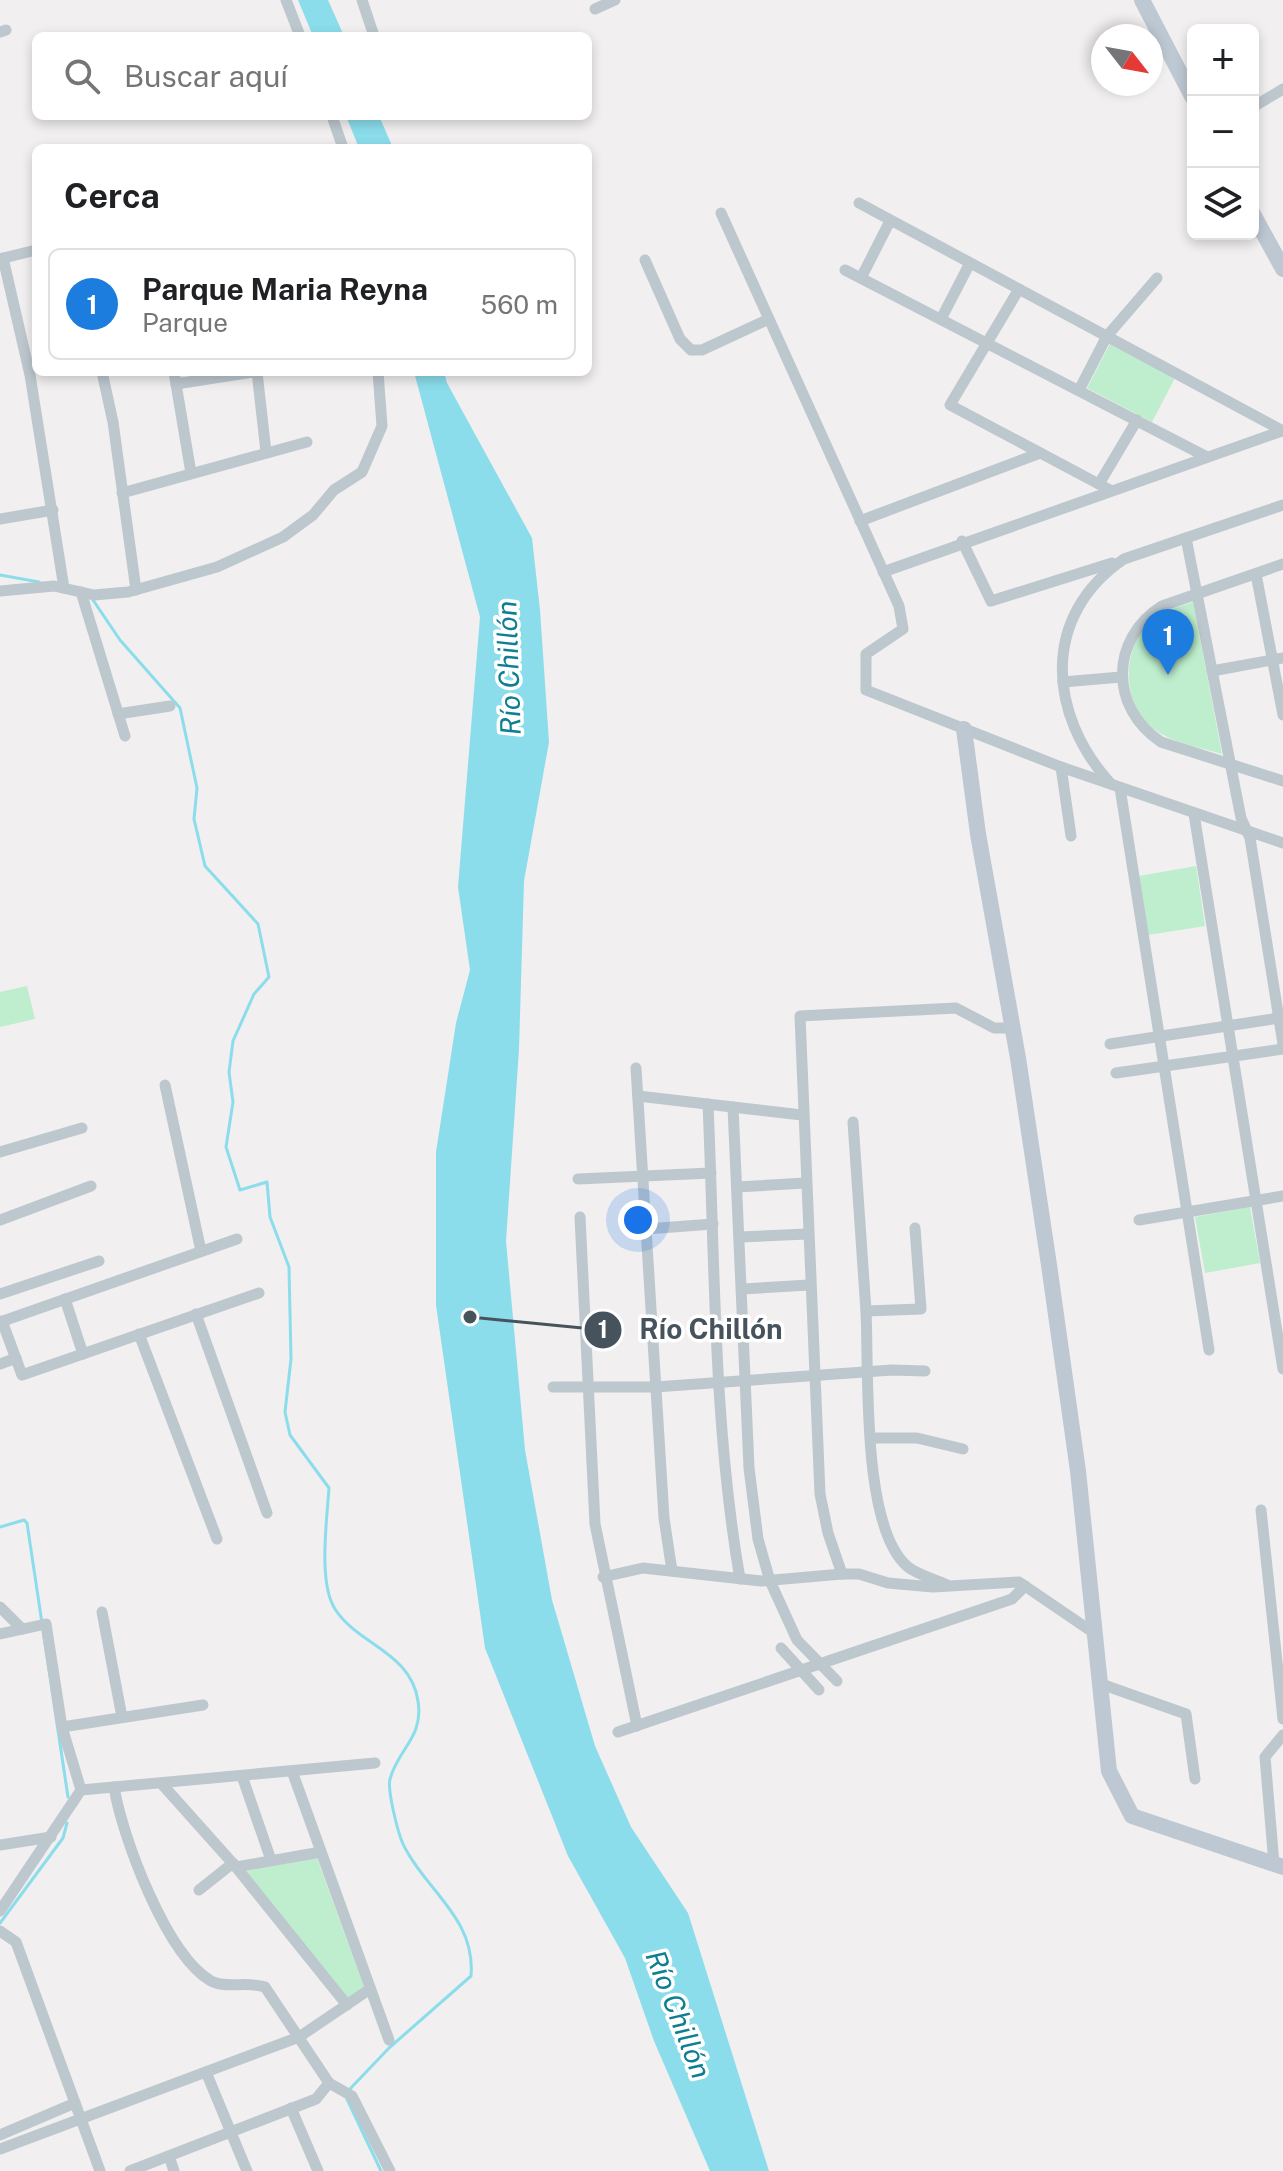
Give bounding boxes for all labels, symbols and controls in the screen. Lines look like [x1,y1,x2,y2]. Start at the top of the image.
north arrow [1091,24,1163,96]
map controls [1187,24,1259,240]
button: + [1187,24,1259,96]
search box [32,32,592,120]
icon: search [60,54,104,98]
text: Buscar aquí [124,58,288,94]
button: − [1187,96,1259,168]
button: layers [1187,168,1259,240]
text: Cerca [64,176,160,216]
text: Parque Maria Reyna [142,271,428,307]
text: 1 [86,289,98,320]
text: 560 m [481,289,558,320]
text: Parque [142,307,228,338]
water label: Río Chillón [489,600,527,736]
pin: 1 [1142,609,1194,675]
your location [618,1200,658,1240]
callout: Río Chillón [583,1304,799,1356]
text: Río Chillón [639,1312,783,1345]
text: 1 [598,1315,608,1343]
water label: Río Chillón [639,1945,719,2083]

